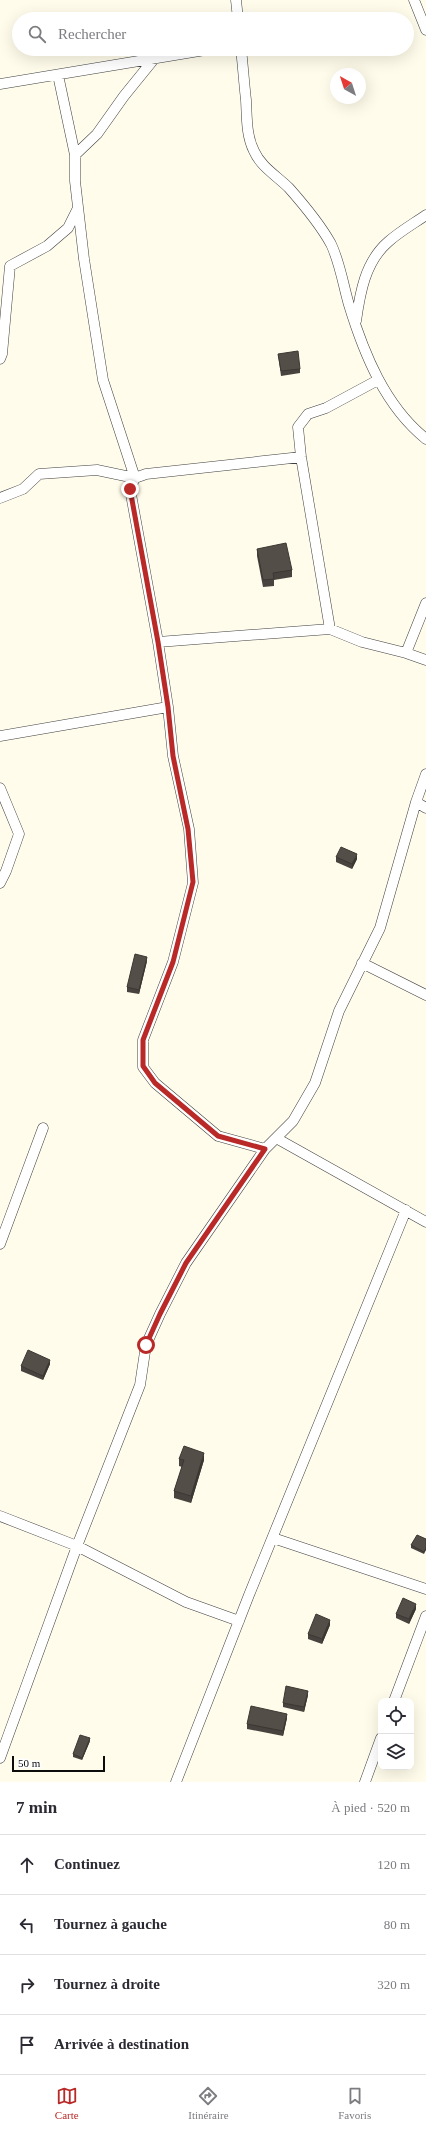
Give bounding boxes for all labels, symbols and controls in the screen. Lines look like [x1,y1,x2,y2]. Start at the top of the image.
search box [12,12,414,56]
icon: search [26,23,48,45]
text: Rechercher [58,26,126,42]
north arrow [330,68,366,104]
route end [121,480,139,498]
route start [137,1336,155,1354]
map controls [378,1698,414,1770]
button: locate [378,1698,414,1734]
button: layers [378,1734,414,1770]
scale bar [12,1754,105,1773]
text: 50 m [18,1757,40,1769]
text: 7 min [16,1798,57,1817]
text: À pied · 520 m [331,1800,410,1815]
icon: ahead [16,1854,38,1876]
text: Continuez [54,1856,120,1872]
text: 120 m [377,1857,410,1872]
icon: left [16,1914,38,1936]
text: Tournez à gauche [54,1916,167,1932]
text: 80 m [384,1917,410,1932]
icon: right [16,1974,38,1996]
text: Tournez à droite [54,1976,160,1992]
text: 320 m [377,1977,410,1992]
icon: arrive [16,2034,38,2056]
text: Arrivée à destination [54,2036,189,2052]
tab: Carte [55,2085,79,2121]
tab: Itinéraire [188,2085,229,2121]
tab: Favoris [338,2085,371,2121]

